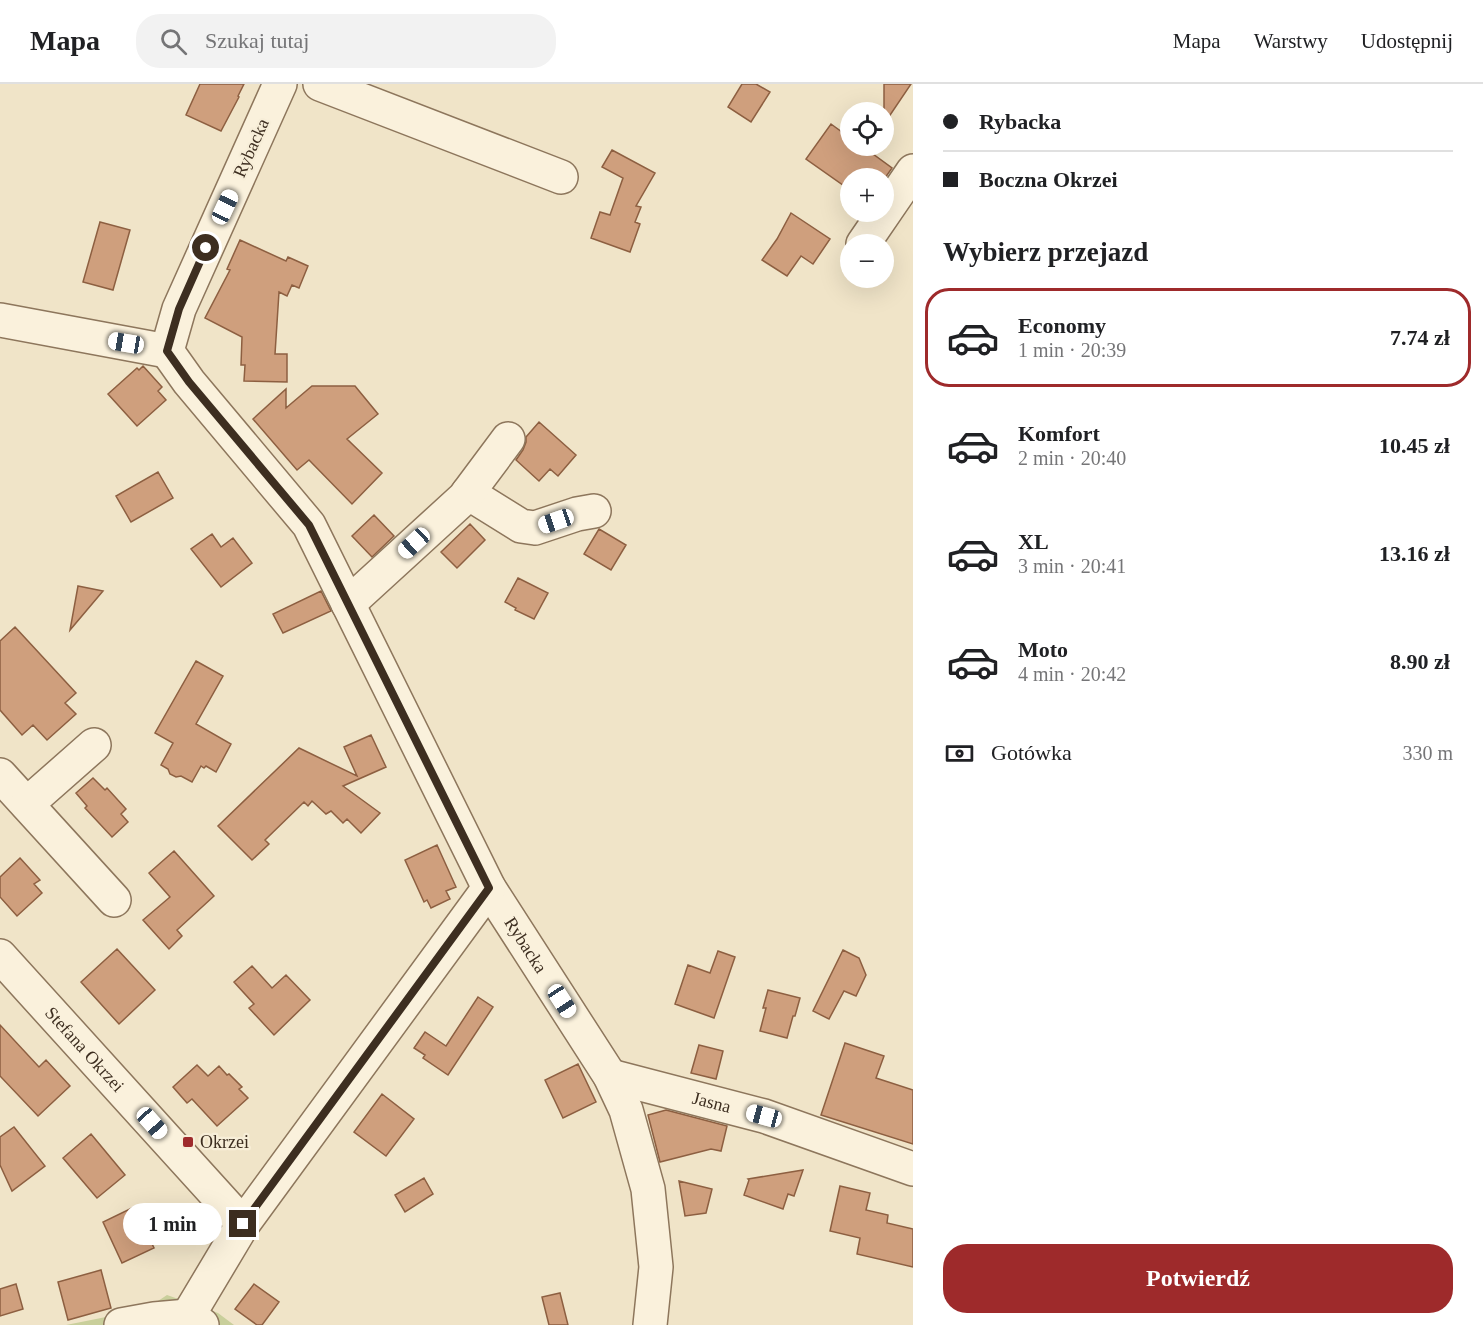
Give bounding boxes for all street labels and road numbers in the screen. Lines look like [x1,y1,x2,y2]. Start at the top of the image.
street label: Rybacka [229,115,273,181]
street label: Rybacka [500,913,551,977]
street label: Stefana Okrzei [41,1003,128,1096]
street label: Jasna [690,1088,733,1117]

